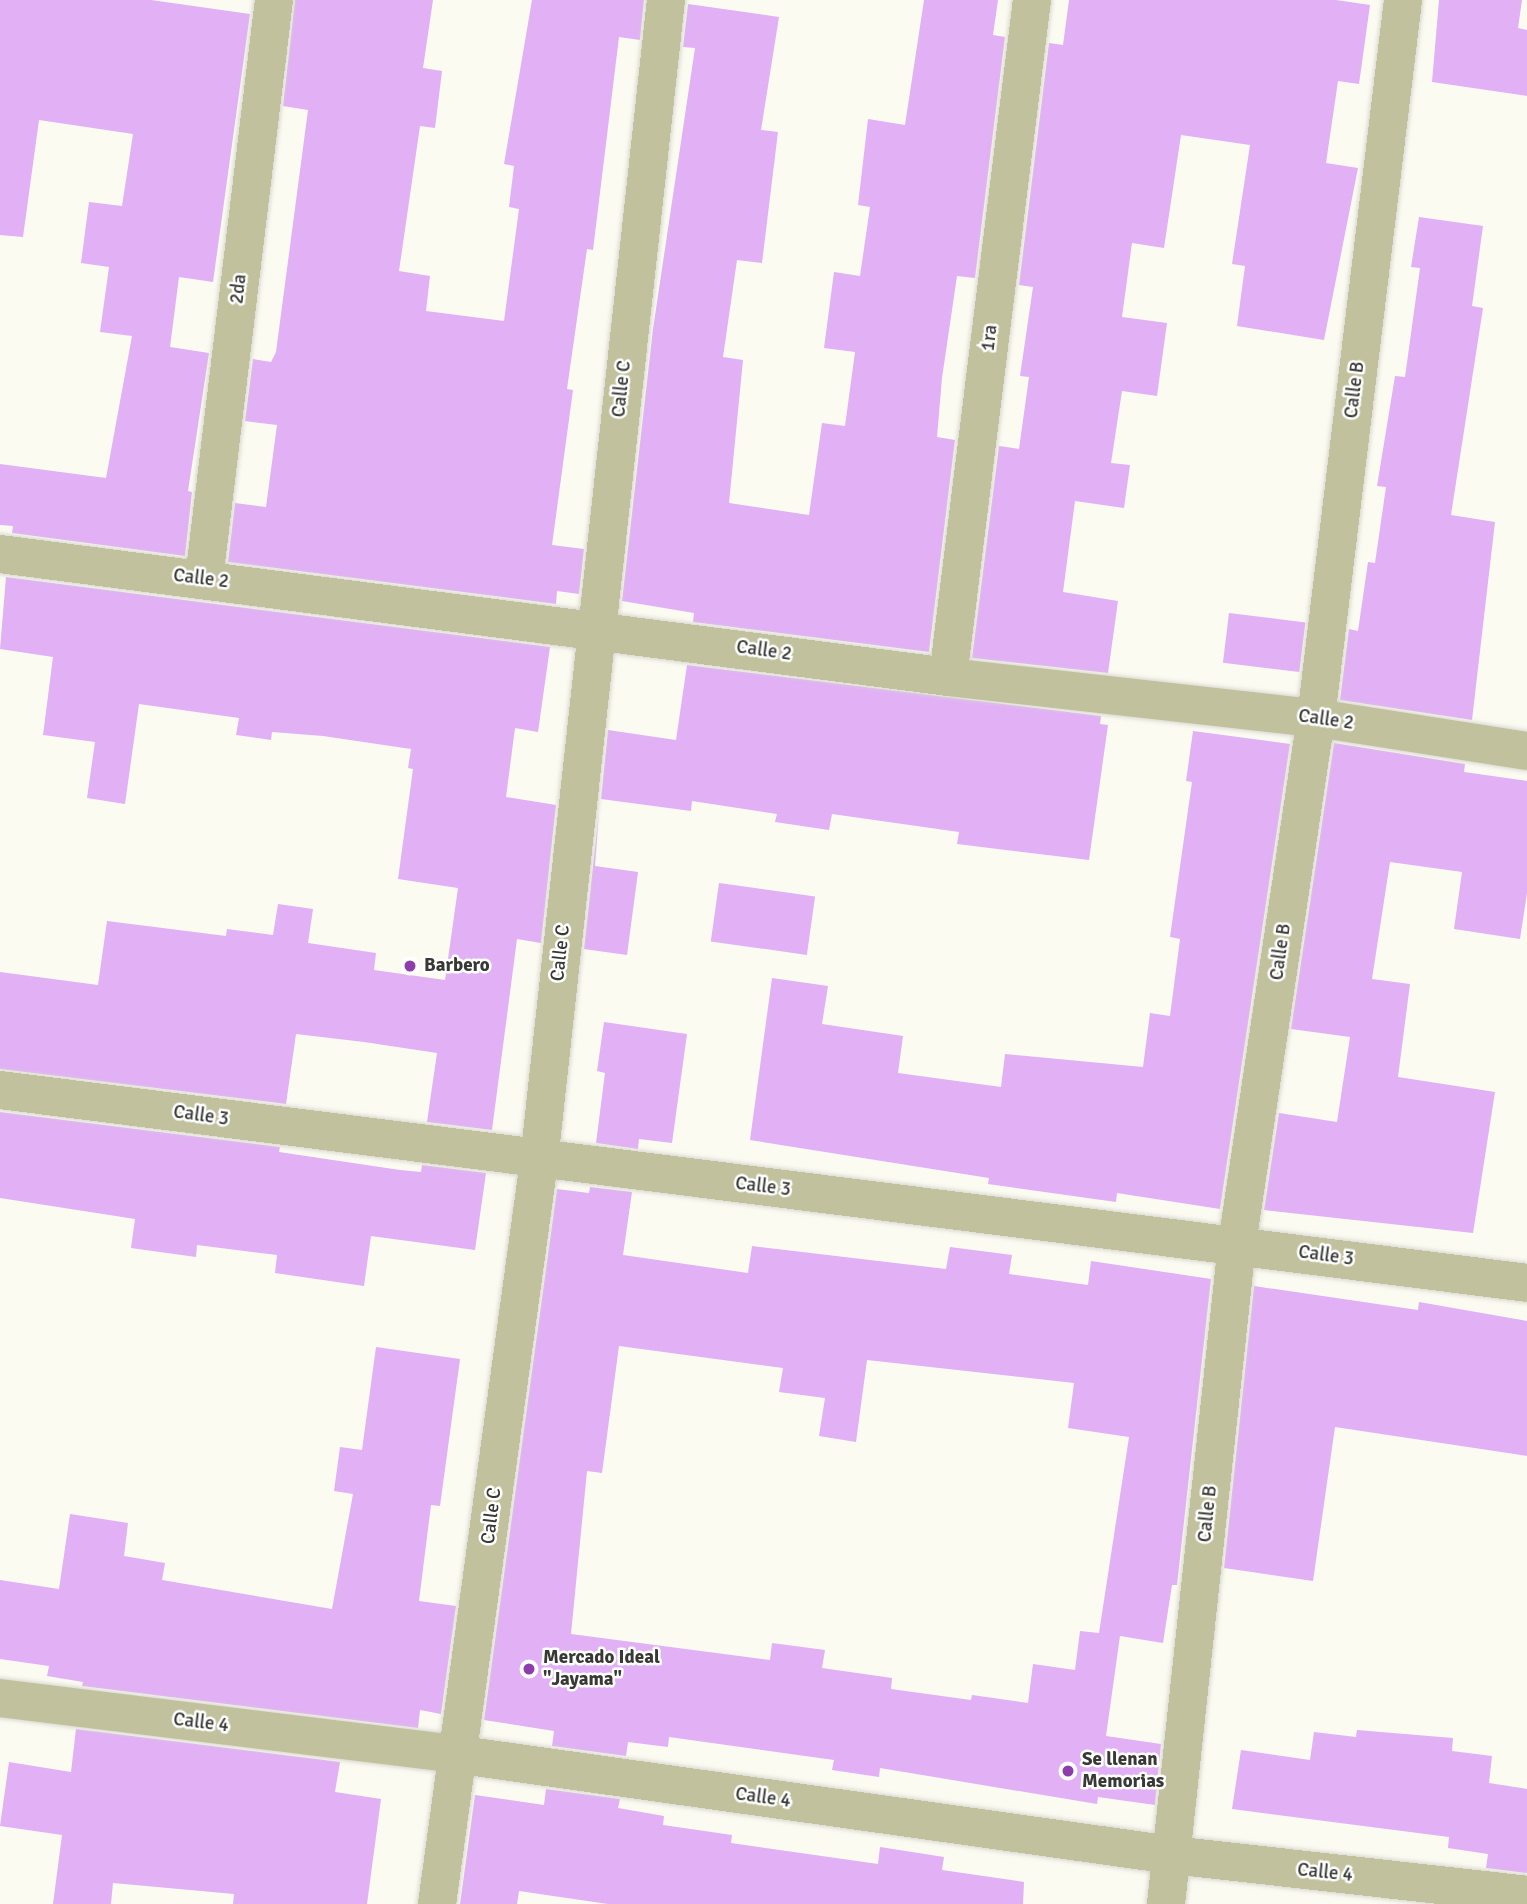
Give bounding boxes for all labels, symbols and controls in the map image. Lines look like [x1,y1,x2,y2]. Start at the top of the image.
street label: 2da [226,273,252,305]
street label: 1ra [977,323,1003,353]
street label: Calle C [608,360,636,418]
street label: Calle B [1340,360,1370,420]
street label: Calle 2 [172,564,230,594]
street label: Calle 2 [735,636,793,666]
street label: Calle 2 [1297,705,1355,735]
street label: Calle B [1266,922,1296,982]
street label: Calle C [547,924,575,982]
place label: Barbero [424,955,490,977]
marker: Barbero [402,958,418,974]
street label: Calle 3 [172,1101,230,1131]
street label: Calle 3 [734,1172,792,1202]
street label: Calle 3 [1297,1241,1355,1271]
street label: Calle B [1194,1485,1222,1543]
street label: Calle C [477,1486,507,1546]
place label: Mercado Ideal "Jayama" [543,1647,660,1691]
marker: Mercado Ideal "Jayama" [521,1661,537,1677]
street label: Calle 4 [172,1708,230,1738]
place label: Se llenan Memorias [1082,1749,1164,1793]
marker: Se llenan Memorias [1060,1763,1076,1779]
street label: Calle 4 [734,1783,792,1813]
street label: Calle 4 [1296,1859,1354,1887]

